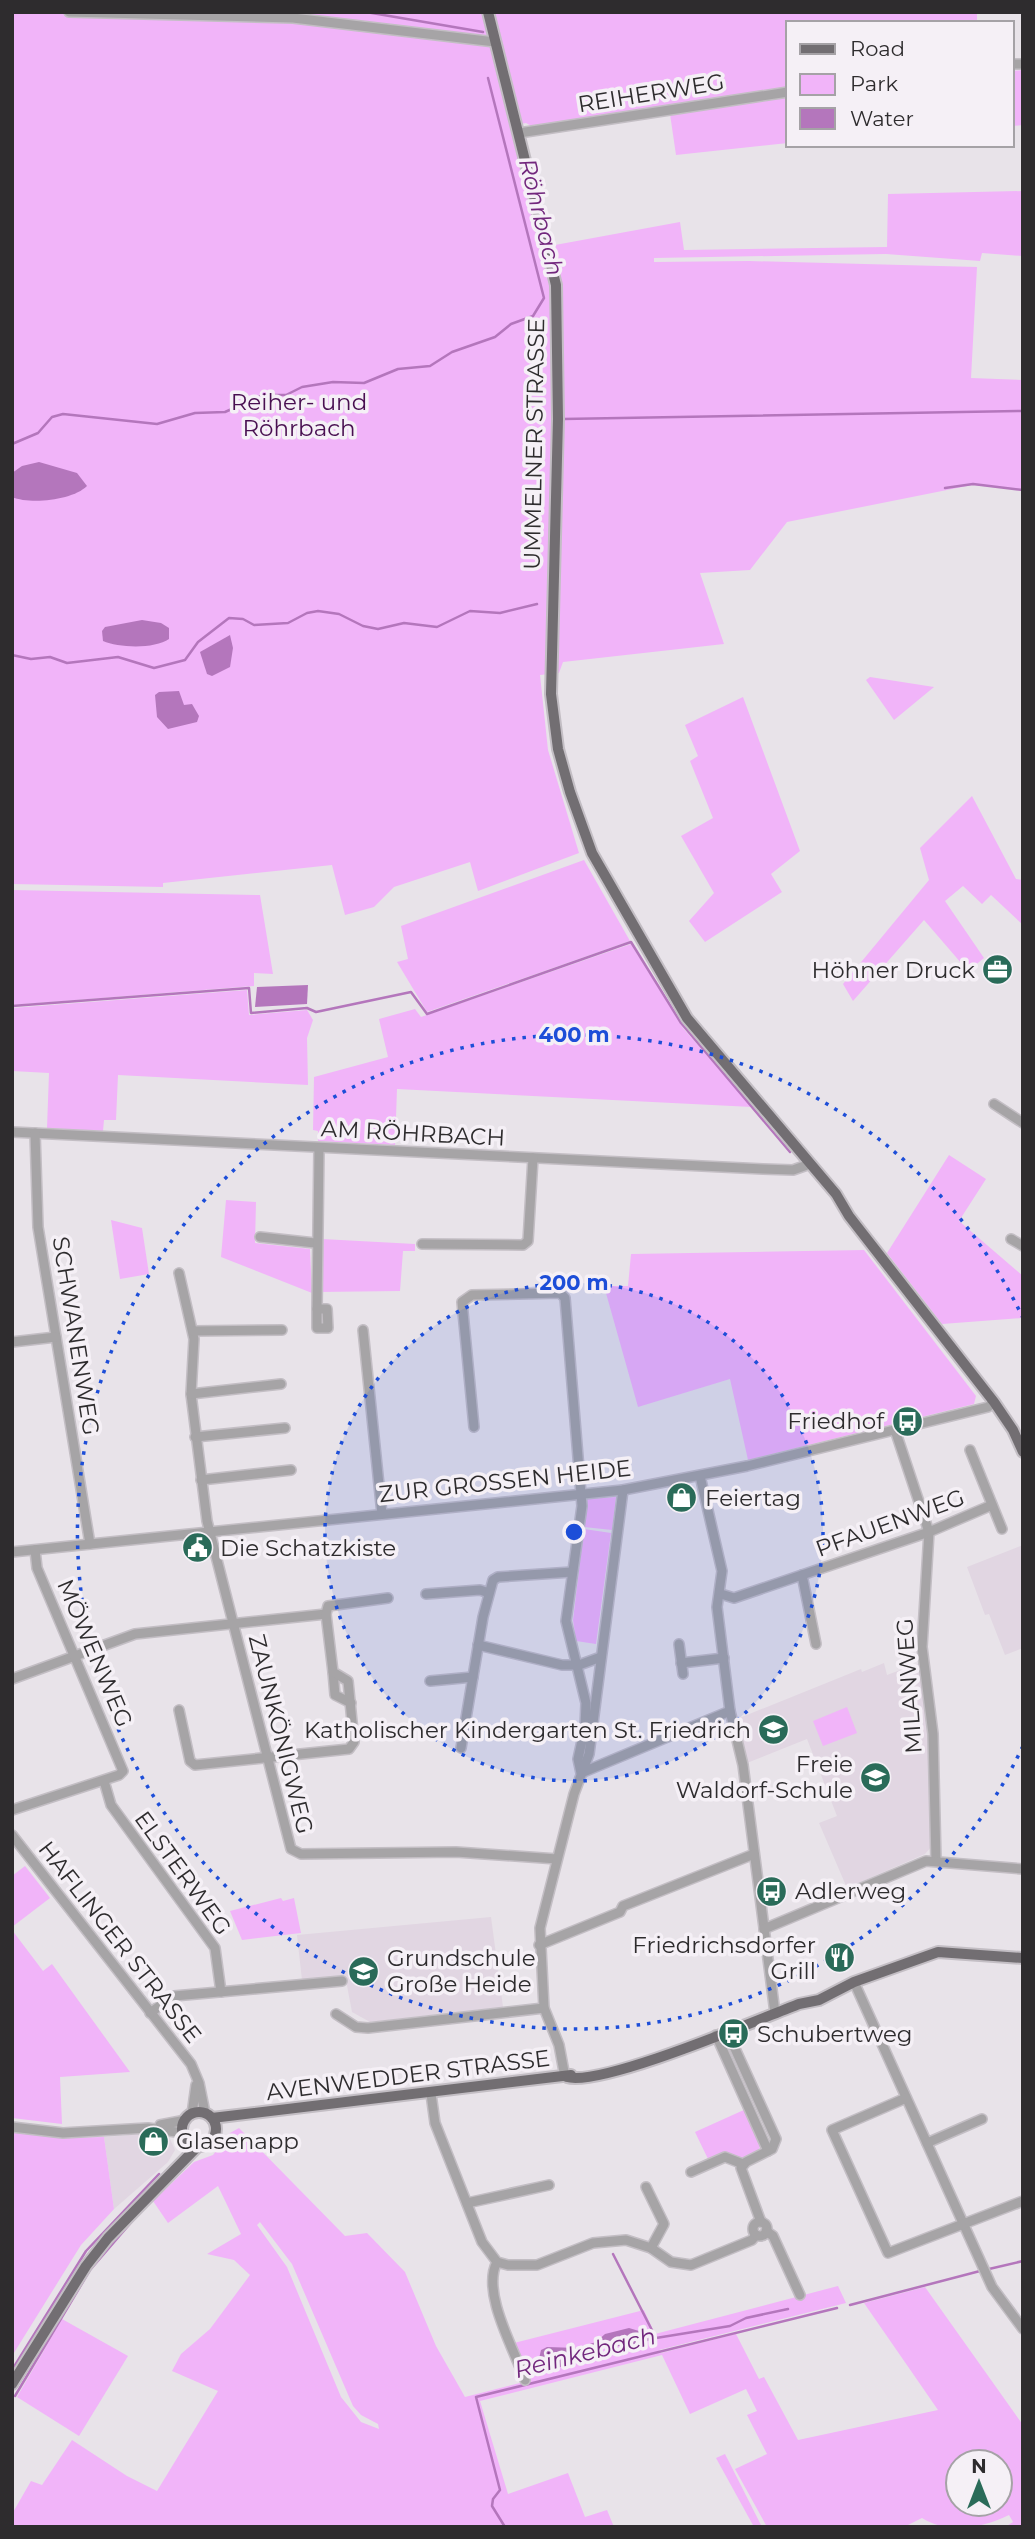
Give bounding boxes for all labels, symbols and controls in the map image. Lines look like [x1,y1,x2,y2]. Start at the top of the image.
legend [786,21,1014,147]
text: Road [850,36,905,61]
street label: REIHERWEG [576,68,726,118]
text: Park [850,71,898,96]
text: Water [850,106,914,131]
water label: Röhrbach [513,155,570,279]
street label: UMMELNER STRASSE [518,318,550,570]
park label: Reiher- und Röhrbach [231,388,367,442]
office icon: Höhner Druck [981,953,1015,987]
place label: Höhner Druck [811,956,975,984]
text: 400 m [539,1022,609,1047]
street label: AM RÖHRBACH [320,1114,506,1152]
street label: SCHWANENWEG [46,1235,106,1437]
text: 200 m [540,1270,608,1295]
bus stop icon: Friedhof [890,1404,924,1438]
place label: Friedhof [787,1407,885,1435]
street label: ZUR GROSSEN HEIDE [378,1454,632,1508]
shop icon: Feiertag [665,1481,699,1515]
street label: PFAUENWEG [812,1483,968,1563]
place label: Feiertag [705,1484,801,1512]
centre of rings [562,1520,586,1544]
public building icon: Die Schatzkiste [180,1531,214,1565]
place label: Die Schatzkiste [220,1534,396,1562]
street label: MÖWENWEG [51,1575,139,1731]
street label: MILANWEG [890,1617,928,1755]
street label: ZAUNKÖNIGWEG [243,1631,319,1837]
school or university icon: Katholischer Kindergarten St. Friedrich [757,1713,791,1747]
place label: Katholischer Kindergarten St. Friedrich [304,1716,751,1744]
place label: Freie Waldorf-Schule [676,1750,853,1804]
school or university icon: Freie Waldorf-Schule [859,1760,893,1794]
street label: ELSTERWEG [129,1806,237,1940]
street label: HAFLINGER STRASSE [32,1835,208,2049]
bus stop icon: Adlerweg [755,1874,789,1908]
place label: Adlerweg [795,1877,906,1905]
place label: Friedrichsdorfer Grill [632,1931,816,1985]
restaurant icon: Friedrichsdorfer Grill [822,1941,856,1975]
place label: Grundschule Große Heide [387,1944,536,1998]
school or university icon: Grundschule Große Heide [347,1954,381,1988]
bus stop icon: Schubertweg [717,2017,751,2051]
place label: Schubertweg [757,2020,913,2048]
street label: AVENWEDDER STRASSE [265,2044,551,2106]
shop icon: Glasenapp [136,2124,170,2158]
place label: Glasenapp [176,2127,299,2155]
water label: Reinkebach [511,2321,659,2384]
north arrow [944,2448,1014,2518]
text: N [971,2455,987,2478]

